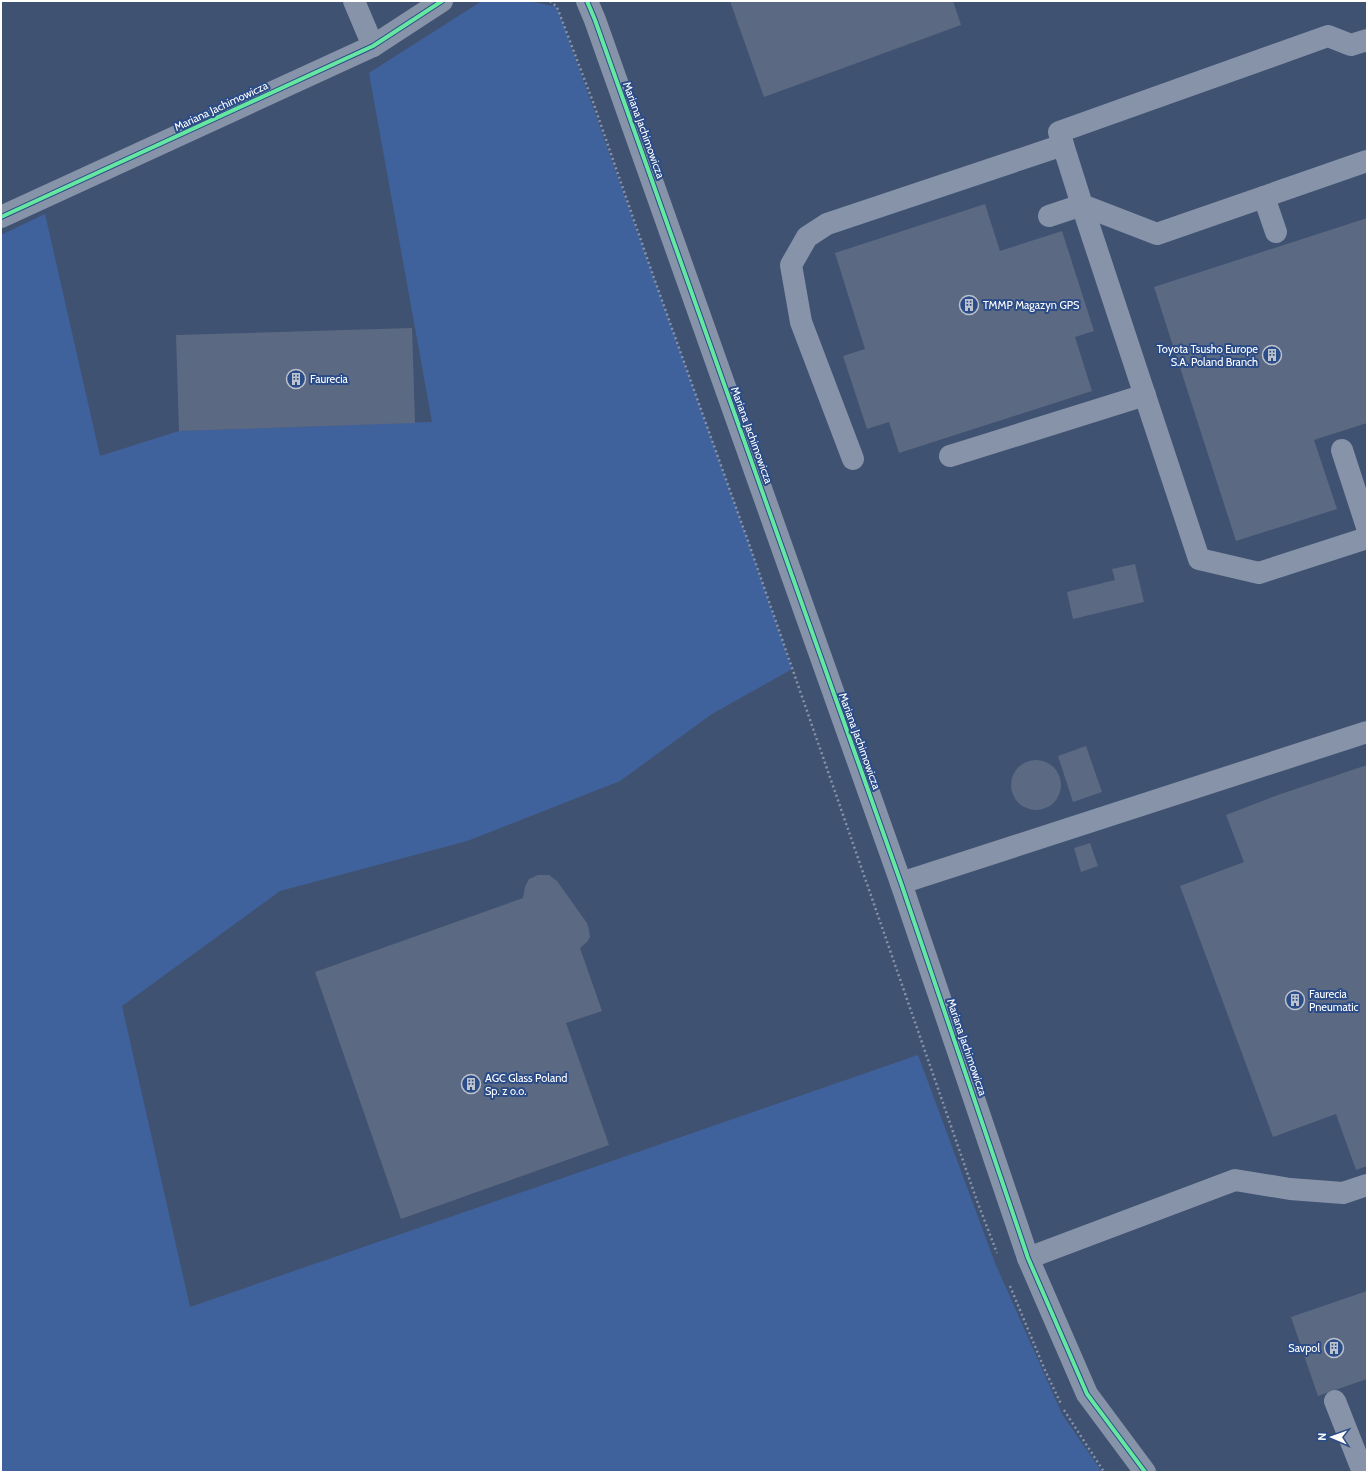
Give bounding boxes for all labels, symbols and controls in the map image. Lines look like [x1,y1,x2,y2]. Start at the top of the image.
street label: Mariana Jachimowicza [172,78,271,134]
street label: Mariana Jachimowicza [620,80,668,181]
building icon: TMMP Magazyn GPS [958,294,980,316]
place label: TMMP Magazyn GPS [983,298,1080,312]
place label: Toyota Tsusho Europe S.A. Poland Branch [1157,342,1258,369]
building icon: Toyota Tsusho Europe S.A. Poland Branch [1261,344,1283,366]
building icon: Faurecia [285,368,307,390]
place label: Faurecia [310,372,348,386]
street label: Mariana Jachimowicza [728,385,776,486]
street label: Mariana Jachimowicza [836,691,884,792]
place label: Faurecia Pneumatic [1309,987,1359,1014]
building icon: Faurecia Pneumatic [1284,989,1306,1011]
street label: Mariana Jachimowicza [944,997,990,1098]
place label: AGC Glass Poland Sp. z o.o. [485,1071,567,1098]
building icon: AGC Glass Poland Sp. z o.o. [460,1073,482,1095]
building icon: Savpol [1323,1337,1345,1359]
place label: Savpol [1288,1341,1320,1355]
north arrow [1312,1417,1352,1457]
text: N [1315,1433,1329,1441]

